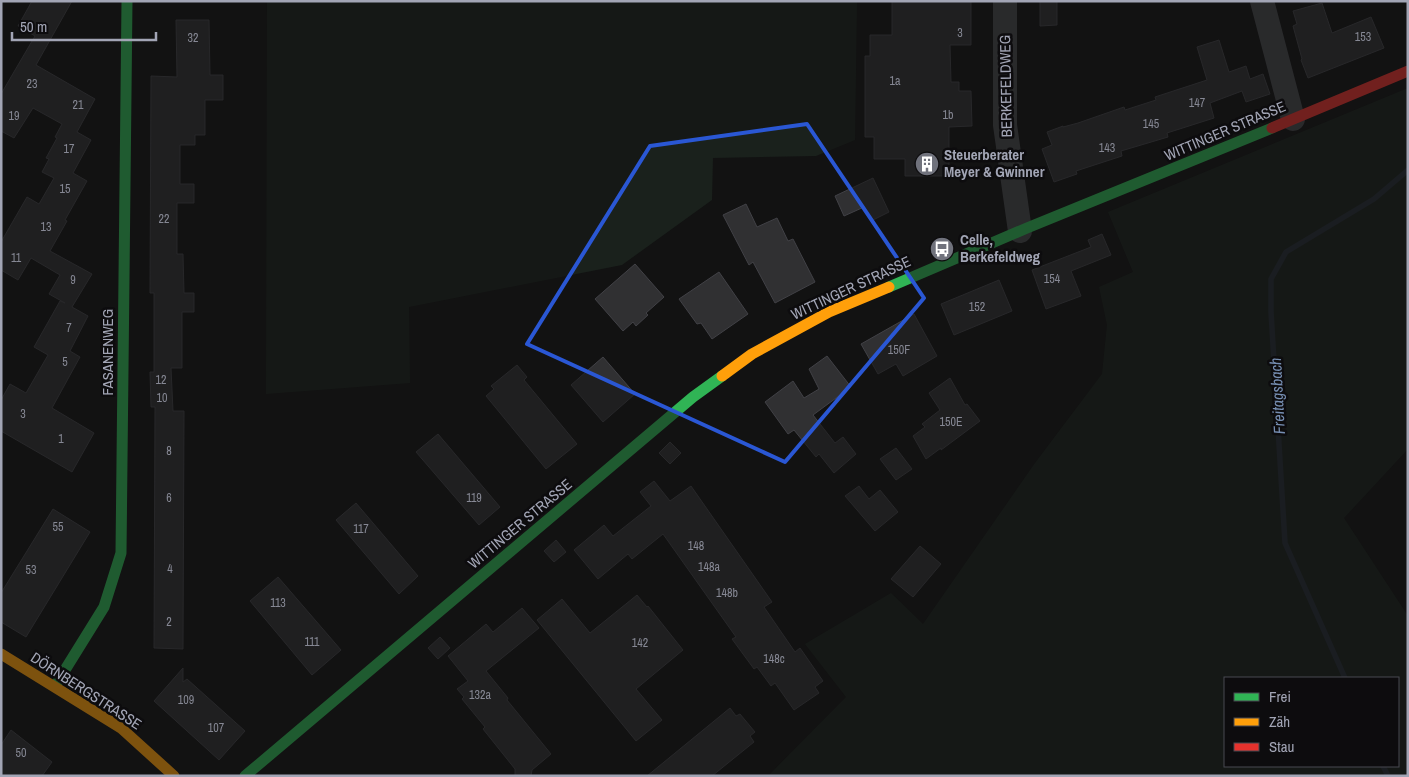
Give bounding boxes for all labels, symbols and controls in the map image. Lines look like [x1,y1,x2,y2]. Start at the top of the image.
scale bar [12,10,156,42]
text: 50 m [20,16,47,37]
house number: 3 [957,25,963,41]
house number: 153 [1355,29,1371,45]
house number: 32 [188,30,198,46]
street label: BERKEFELDWEG [994,35,1017,137]
house number: 1a [890,73,901,89]
house number: 23 [27,76,37,92]
house number: 147 [1189,95,1206,111]
street label: WITTINGER STRASSE [1161,96,1289,166]
house number: 21 [73,97,84,113]
house number: 1b [943,107,953,123]
house number: 19 [9,108,19,124]
house number: 145 [1143,116,1160,132]
house number: 143 [1099,140,1115,156]
house number: 17 [64,141,75,157]
place label: Steuerberater Meyer & Gwinner [944,144,1045,182]
building icon: Steuerberater Meyer & Gwinner [914,151,940,177]
house number: 15 [60,181,71,197]
house number: 22 [159,211,169,227]
house number: 13 [41,219,51,235]
place label: Celle, Berkefeldweg [960,229,1040,267]
bus stop icon: Celle, Berkefeldweg [929,236,955,262]
house number: 11 [11,250,22,266]
street label: WITTINGER STRASSE [788,251,914,325]
house number: 154 [1044,271,1061,287]
house number: 9 [70,272,76,288]
house number: 152 [969,299,985,315]
street label: FASANENWEG [97,309,118,395]
house number: 7 [66,320,72,336]
house number: 150F [888,342,910,358]
house number: 5 [62,354,68,370]
water label: Freitagsbach [1264,357,1290,435]
house number: 12 [156,372,166,388]
house number: 10 [157,390,167,406]
house number: 3 [20,406,26,422]
house number: 150E [940,414,962,430]
house number: 1 [58,431,64,447]
house number: 8 [166,443,172,459]
street label: WITTINGER STRASSE [463,474,576,573]
house number: 6 [166,490,172,506]
house number: 119 [466,490,482,506]
house number: 55 [53,519,64,535]
house number: 117 [353,521,369,537]
house number: 148 [688,538,704,554]
house number: 148a [698,559,720,575]
house number: 4 [167,561,173,577]
house number: 53 [26,562,36,578]
house number: 148b [716,585,738,601]
house number: 113 [270,595,286,611]
house number: 2 [166,614,172,630]
house number: 111 [305,634,320,650]
house number: 142 [632,635,648,651]
street label: DÖRNBERGSTRASSE [27,647,146,734]
house number: 148c [763,651,785,667]
legend [1224,677,1399,767]
text: Frei [1269,686,1291,707]
house number: 132a [469,687,491,703]
house number: 109 [178,692,194,708]
text: Zäh [1269,711,1290,732]
house number: 107 [208,720,225,736]
text: Stau [1269,736,1294,757]
house number: 50 [16,745,26,761]

